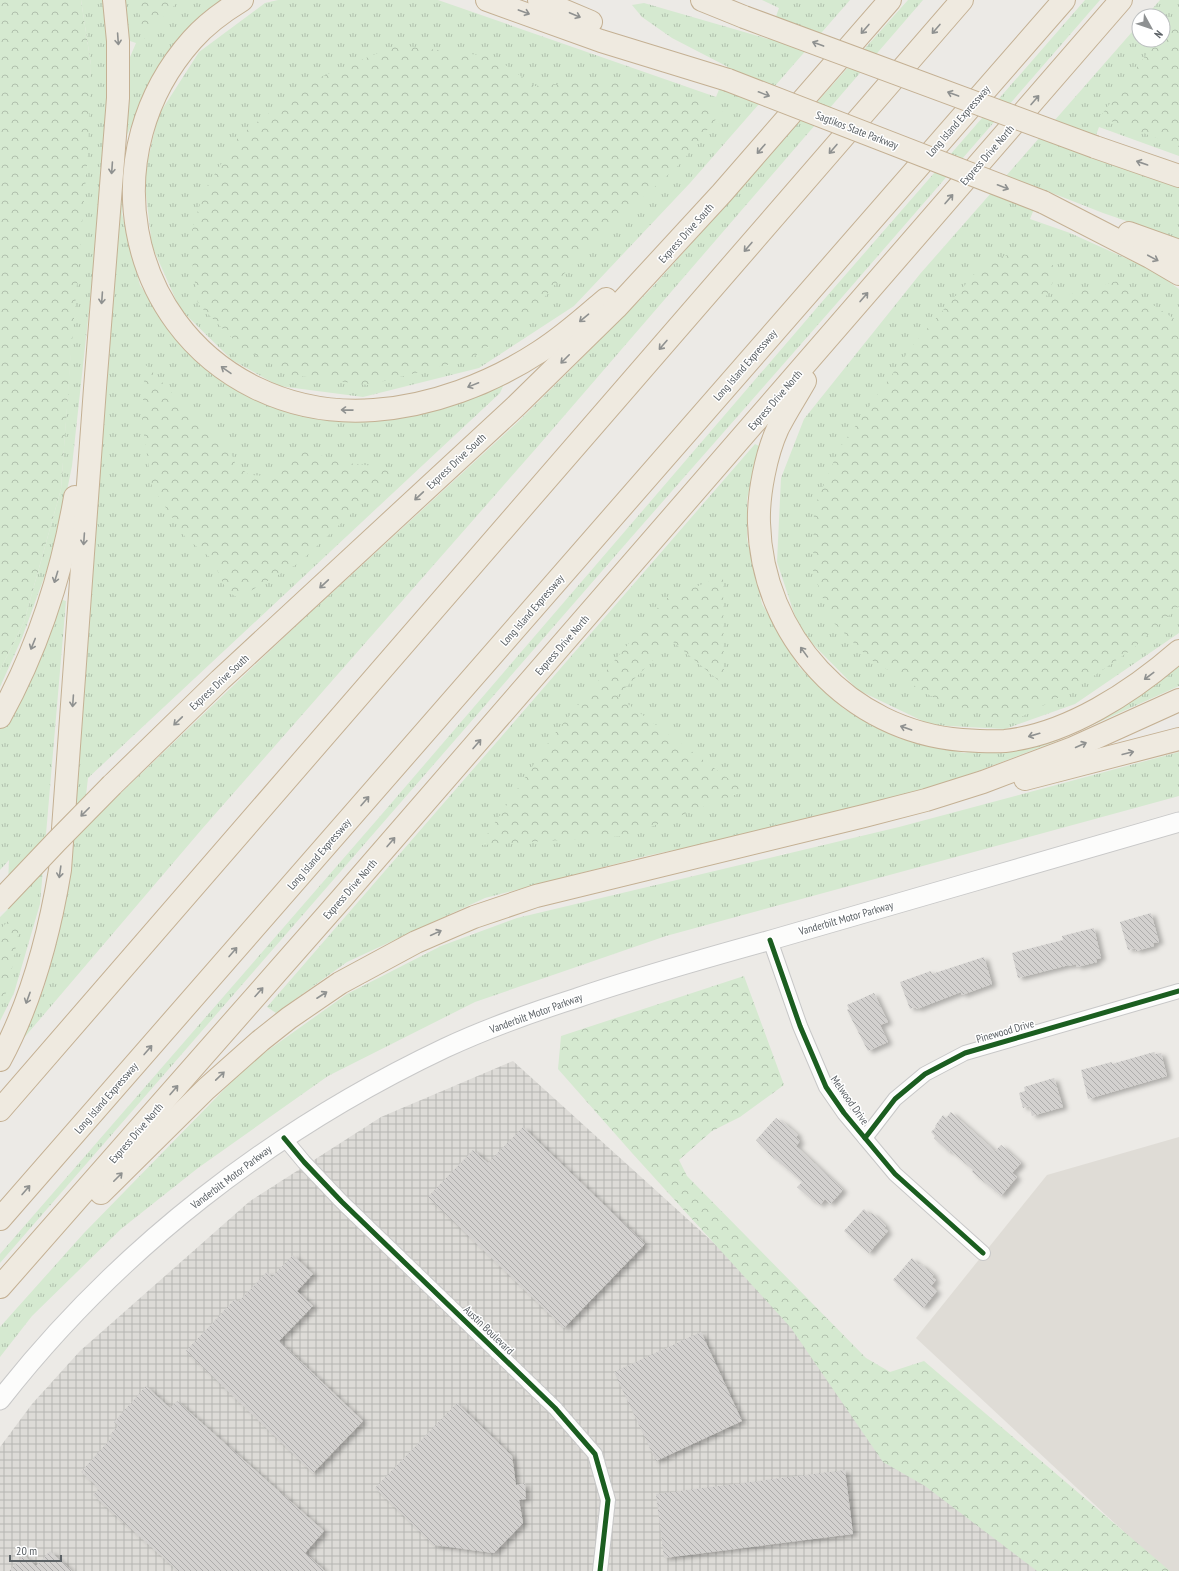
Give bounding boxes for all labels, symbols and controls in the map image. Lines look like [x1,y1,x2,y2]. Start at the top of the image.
north arrow [1131,8,1171,48]
one-way arrow [518,9,530,17]
one-way arrow [569,12,581,20]
one-way arrow [860,24,869,35]
one-way arrow [932,24,941,35]
text: N [1151,28,1166,41]
one-way arrow [114,32,121,45]
one-way arrow [813,40,825,48]
street label: Long Island Expressway [923,82,993,160]
one-way arrow [948,90,960,98]
one-way arrow [758,91,770,99]
one-way arrow [1030,95,1039,106]
street label: Sagtikos State Parkway [814,108,901,153]
street label: Express Drive North [957,122,1017,188]
one-way arrow [756,144,766,154]
one-way arrow [828,144,837,154]
one-way arrow [1136,159,1148,167]
one-way arrow [108,162,115,175]
one-way arrow [997,183,1009,191]
one-way arrow [945,193,954,204]
street label: Express Drive South [655,200,717,266]
one-way arrow [743,242,752,252]
one-way arrow [1147,255,1159,263]
one-way arrow [98,291,105,304]
one-way arrow [860,292,869,302]
one-way arrow [578,313,589,322]
street label: Long Island Expressway [710,326,780,404]
one-way arrow [658,340,667,351]
one-way arrow [560,354,570,364]
one-way arrow [220,366,231,374]
street label: Express Drive North [745,367,805,433]
one-way arrow [468,382,480,390]
one-way arrow [341,407,354,414]
street label: Express Drive South [424,430,489,492]
one-way arrow [414,491,424,501]
one-way arrow [81,532,88,545]
one-way arrow [52,570,59,583]
street label: Long Island Expressway [497,571,567,649]
one-way arrow [319,579,329,588]
street label: Express Drive North [532,612,592,678]
one-way arrow [29,638,37,650]
one-way arrow [799,646,808,657]
street label: Express Drive South [187,651,252,713]
one-way arrow [1143,671,1154,680]
one-way arrow [69,694,76,707]
one-way arrow [173,716,183,726]
one-way arrow [900,724,913,731]
one-way arrow [1028,732,1041,739]
one-way arrow [472,738,481,749]
one-way arrow [1075,741,1087,748]
one-way arrow [1121,749,1134,757]
one-way arrow [360,796,370,806]
one-way arrow [80,807,89,817]
street label: Long Island Expressway [284,815,354,893]
one-way arrow [387,836,396,847]
street label: Express Drive North [320,856,380,922]
one-way arrow [56,865,64,878]
street label: Vanderbilt Motor Parkway [796,898,896,938]
one-way arrow [430,929,442,936]
one-way arrow [229,946,238,957]
one-way arrow [255,987,264,997]
street label: Vanderbilt Motor Parkway [487,989,585,1037]
one-way arrow [23,991,31,1003]
one-way arrow [316,991,328,999]
street label: Pinewood Drive [974,1016,1036,1046]
one-way arrow [143,1045,152,1055]
street label: Long Island Expressway [71,1059,141,1137]
one-way arrow [215,1071,225,1081]
street label: Melwood Drive [828,1073,872,1128]
one-way arrow [169,1084,178,1095]
street label: Express Drive North [106,1100,166,1166]
street label: Vanderbilt Motor Parkway [187,1142,275,1213]
one-way arrow [113,1172,123,1181]
one-way arrow [21,1184,30,1195]
street label: Austin Boulevard [461,1303,517,1358]
scale bar [10,1537,61,1563]
text: 20 m [16,1543,37,1558]

